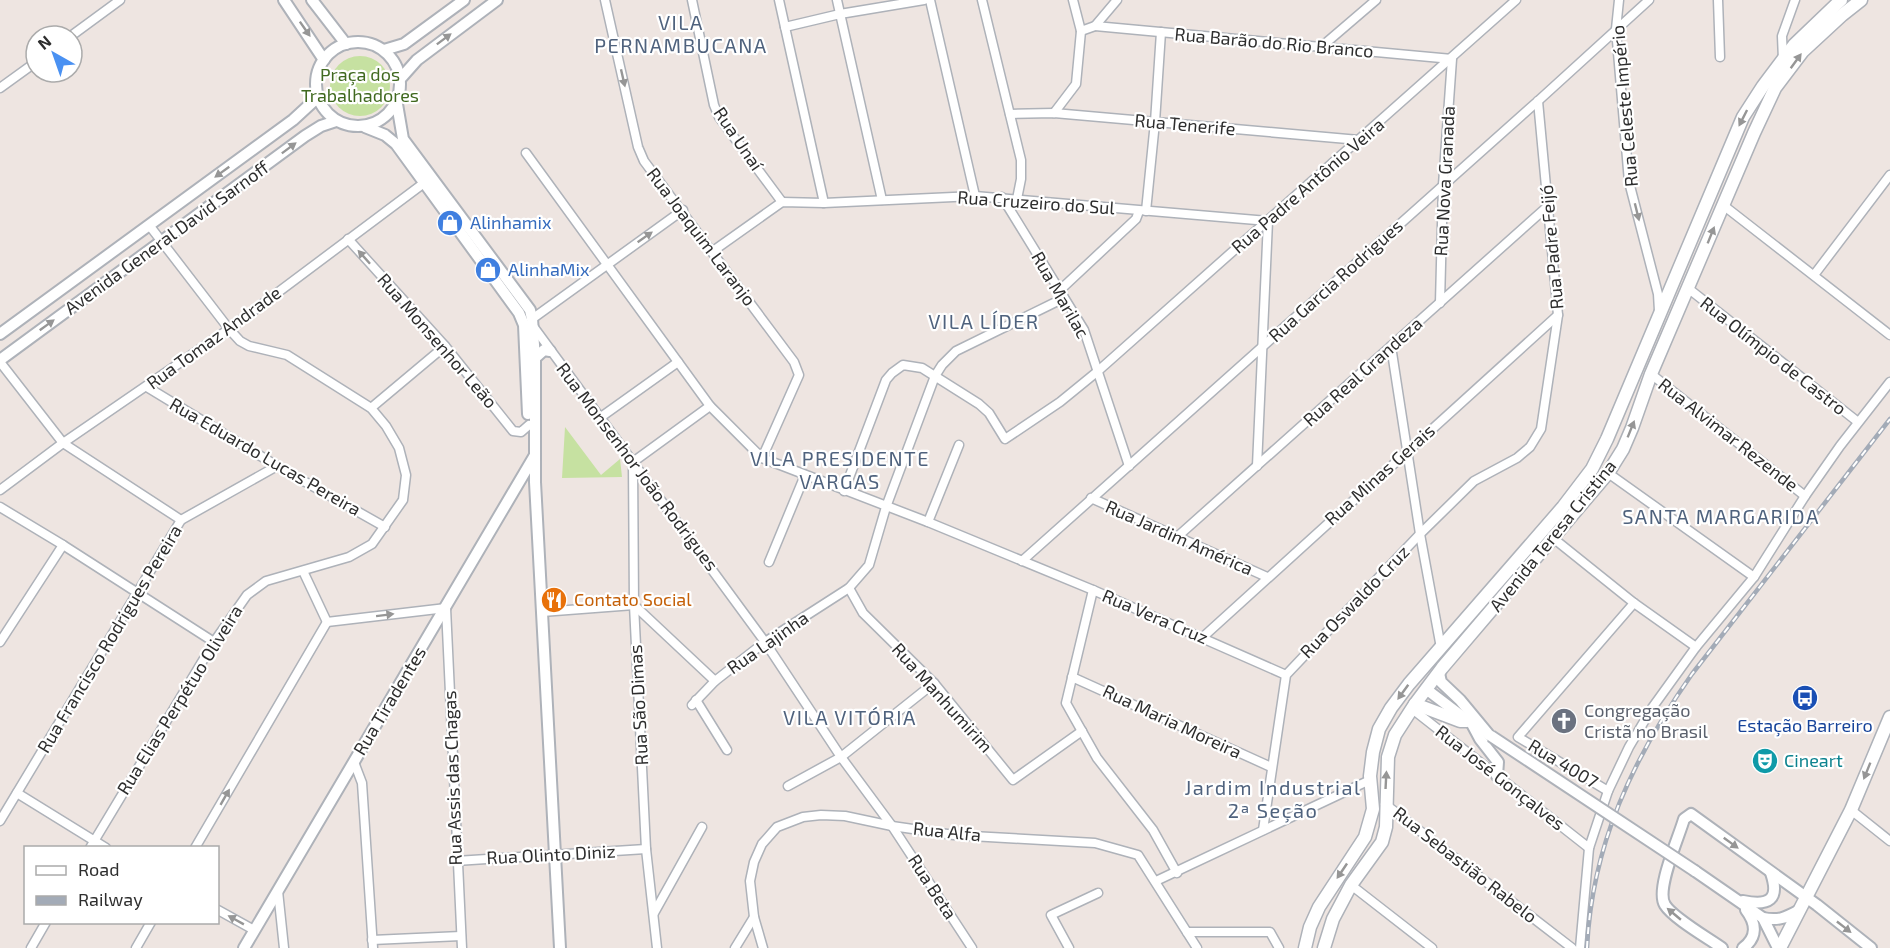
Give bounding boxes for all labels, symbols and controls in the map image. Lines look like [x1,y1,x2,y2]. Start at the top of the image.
district label: VILA PERNAMBUCANA [594,10,768,57]
one-way arrow [299,21,311,37]
street label: Rua Barão do Rio Branco [1174,22,1374,62]
north arrow [24,24,84,84]
street label: Rua Celeste Império [1606,24,1642,188]
text: N [34,31,55,53]
one-way arrow [437,34,452,46]
one-way arrow [1790,53,1802,68]
park label: Praça dos Trabalhadores [301,63,419,106]
one-way arrow [618,68,628,87]
street label: Rua Unaí [710,102,768,175]
street label: Rua Nova Granada [1429,105,1459,257]
street label: Rua Tenerife [1134,109,1236,139]
one-way arrow [1739,109,1749,127]
street label: Rua Padre Antônio Veira [1226,113,1388,258]
one-way arrow [281,142,296,154]
street label: Avenida General David Sarnoff [60,155,274,319]
street label: Rua Joaquim Laranjo [643,163,761,310]
one-way arrow [214,165,229,177]
street label: Rua Padre Feijó [1535,184,1567,310]
street label: Rua Cruzeiro do Sul [957,186,1116,219]
one-way arrow [1633,203,1642,221]
shop icon: Alinhamix [435,208,465,238]
place label: Alinhamix [470,211,552,233]
street label: Rua Garcia Rodrigues [1264,214,1407,346]
one-way arrow [1707,226,1716,244]
one-way arrow [638,231,653,243]
street label: Rua Marilac [1027,247,1095,342]
one-way arrow [358,250,371,265]
shop icon: AlinhaMix [473,255,503,285]
place label: AlinhaMix [508,258,590,280]
street label: Rua Monsenhor Leão [373,268,502,412]
street label: Rua Tomaz Andrade [142,281,285,393]
street label: Rua Olímpio de Castro [1696,291,1851,419]
district label: VILA LÍDER [928,309,1040,333]
street label: Rua Real Grandeza [1298,312,1426,431]
one-way arrow [40,320,55,332]
street label: Rua Monsenhor João Rodrigues [552,358,723,575]
street label: Rua Alvimar Rezende [1654,373,1803,496]
street label: Rua Eduardo Lucas Pereira [166,392,365,520]
street label: Rua Minas Gerais [1320,419,1439,530]
one-way arrow [1626,419,1636,437]
district label: VILA PRESIDENTE VARGAS [750,446,930,493]
street label: Avenida Teresa Cristina [1484,455,1620,616]
street label: Rua Jardim América [1102,495,1257,579]
district label: SANTA MARGARIDA [1622,504,1820,528]
street label: Rua Francisco Rodrigues Pereira [32,520,186,757]
street label: Rua Oswaldo Cruz [1295,540,1414,662]
street label: Rua Vera Cruz [1099,584,1212,648]
restaurant icon: Contato Social [539,585,569,615]
place label: Contato Social [574,588,692,610]
street label: Rua Elias Perpétuo Oliveira [112,601,247,798]
street label: Rua Lajinha [723,606,812,678]
one-way arrow [376,610,395,620]
street label: Rua Manhumirim [888,638,998,757]
street label: Rua Tiradentes [348,642,430,759]
street label: Rua São Dimas [624,644,652,766]
street label: Rua Maria Moreira [1099,679,1245,763]
bus stop icon: Estação Barreiro [1790,683,1820,713]
one-way arrow [1397,684,1409,700]
street label: Rua Assis das Chagas [438,690,466,866]
place label: Congregação Cristã no Brasil [1584,699,1708,742]
district label: VILA VITÓRIA [783,705,917,729]
church icon: Congregação Cristã no Brasil [1549,706,1579,736]
place label: Estação Barreiro [1737,714,1873,737]
street label: Rua José Gonçalves [1431,720,1570,835]
street label: Rua 4007 [1525,734,1602,792]
theatre icon: Cineart [1750,746,1780,776]
place label: Cineart [1784,749,1843,771]
one-way arrow [1862,762,1872,780]
one-way arrow [1382,770,1391,789]
district label: Jardim Industrial 2ª Seção [1185,775,1361,823]
one-way arrow [219,789,230,805]
street label: Rua Sebastião Rabelo [1389,801,1542,927]
street label: Rua Alfa [912,817,982,846]
one-way arrow [1723,837,1738,849]
street label: Rua Olinto Diniz [486,840,616,868]
legend [24,846,219,924]
street label: Rua Beta [904,850,962,923]
text: Road [78,858,119,880]
one-way arrow [1337,863,1348,879]
text: Railway [78,888,143,910]
one-way arrow [1666,907,1682,920]
one-way arrow [227,915,244,925]
one-way arrow [1836,920,1852,933]

